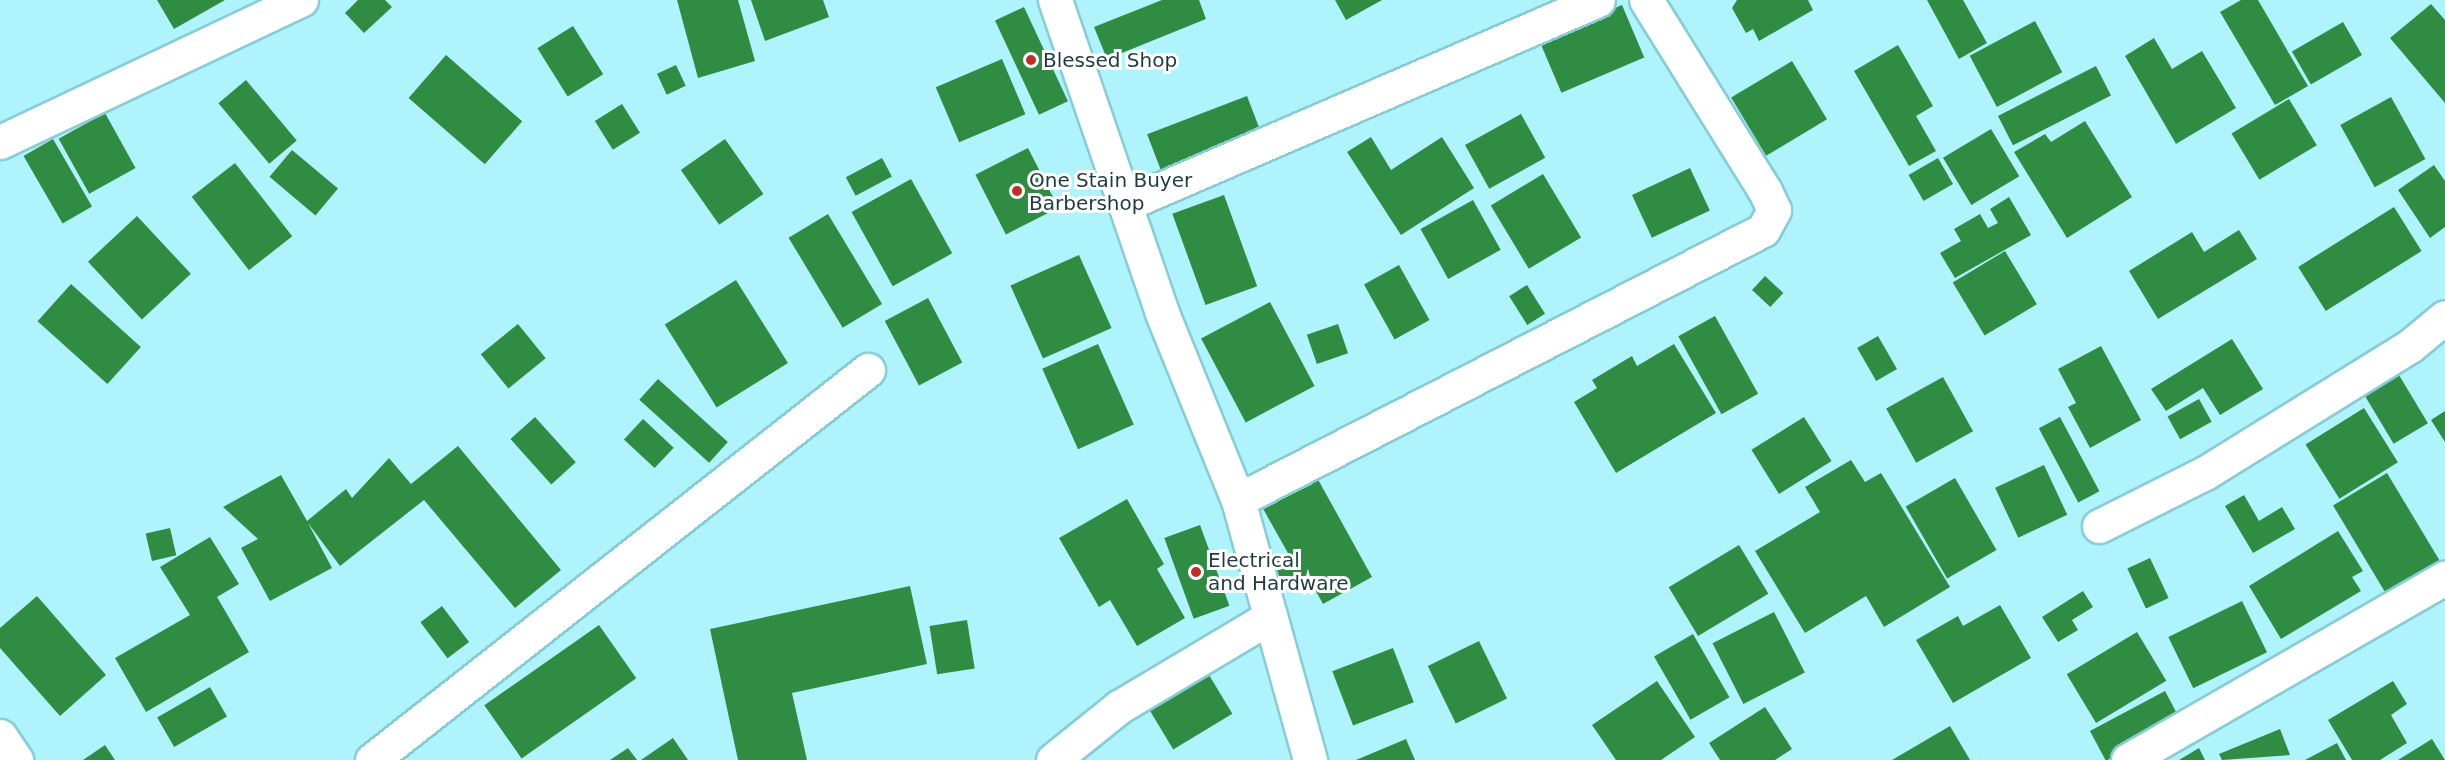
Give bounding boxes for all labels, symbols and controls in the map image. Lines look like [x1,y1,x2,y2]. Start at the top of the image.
place label: Blessed Shop [1043,48,1177,72]
marker: Blessed Shop [1024,53,1038,67]
place label: One Stain Buyer Barbershop [1029,168,1192,215]
marker: One Stain Buyer Barbershop [1010,184,1024,198]
place label: Electrical and Hardware [1208,548,1349,595]
marker: Electrical and Hardware [1189,565,1203,579]

